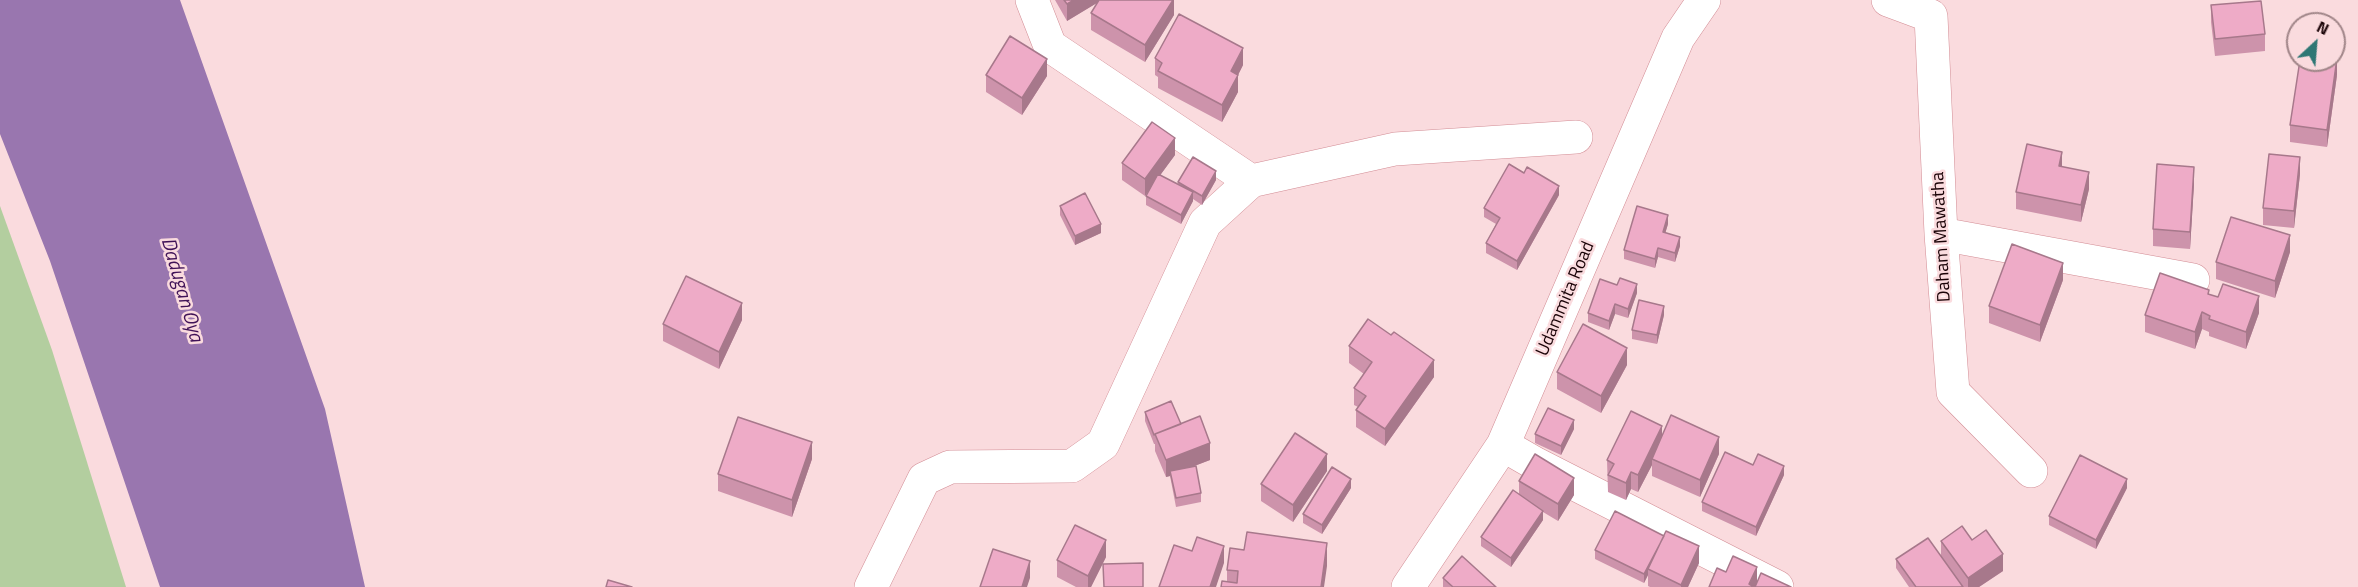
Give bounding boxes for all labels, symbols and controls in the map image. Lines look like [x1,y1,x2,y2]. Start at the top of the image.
north arrow [2286,12,2346,72]
text: N [2313,14,2333,41]
street label: Daham Mawatha [1928,171,1956,303]
water label: Dadugan Oya [155,235,207,345]
street label: Udammita Road [1532,238,1600,360]

